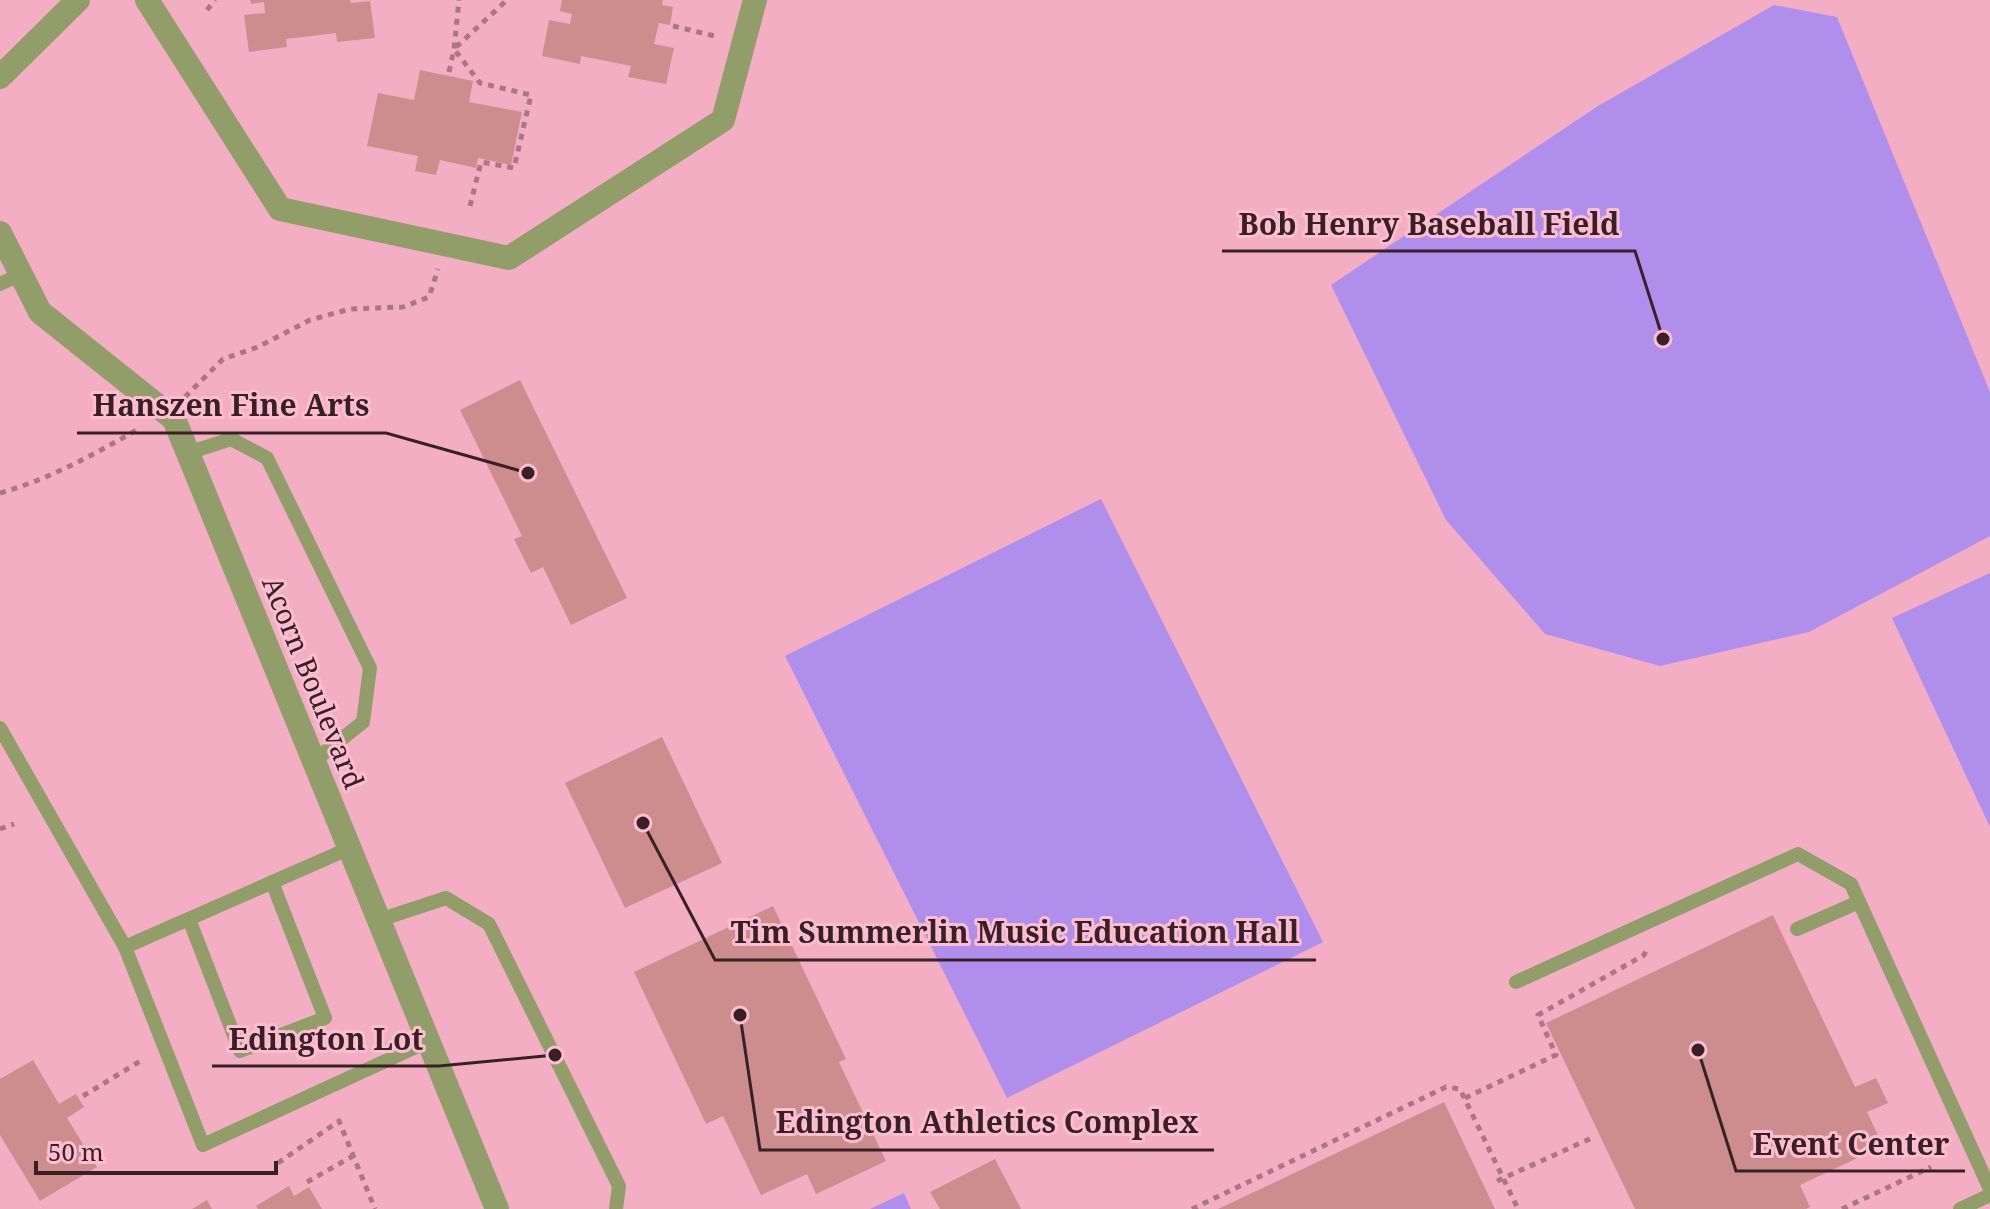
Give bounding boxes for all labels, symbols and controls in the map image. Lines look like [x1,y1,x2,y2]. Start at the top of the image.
callout: Bob Henry Baseball Field [1222,197,1635,251]
text: Bob Henry Baseball Field [1239,203,1619,244]
callout: Hanszen Fine Arts [77,379,386,433]
text: Hanszen Fine Arts [93,384,369,425]
street label: Acorn Boulevard [254,570,374,794]
callout: Tim Summerlin Music Education Hall [715,906,1316,960]
text: Tim Summerlin Music Education Hall [731,911,1300,952]
callout: Edington Lot [212,1012,439,1066]
text: Edington Lot [229,1018,424,1059]
callout: Edington Athletics Complex [760,1096,1214,1150]
text: Edington Athletics Complex [776,1101,1199,1142]
callout: Event Center [1736,1117,1965,1171]
text: Event Center [1752,1123,1950,1164]
scale bar [36,1125,276,1175]
text: 50 m [48,1135,104,1168]

